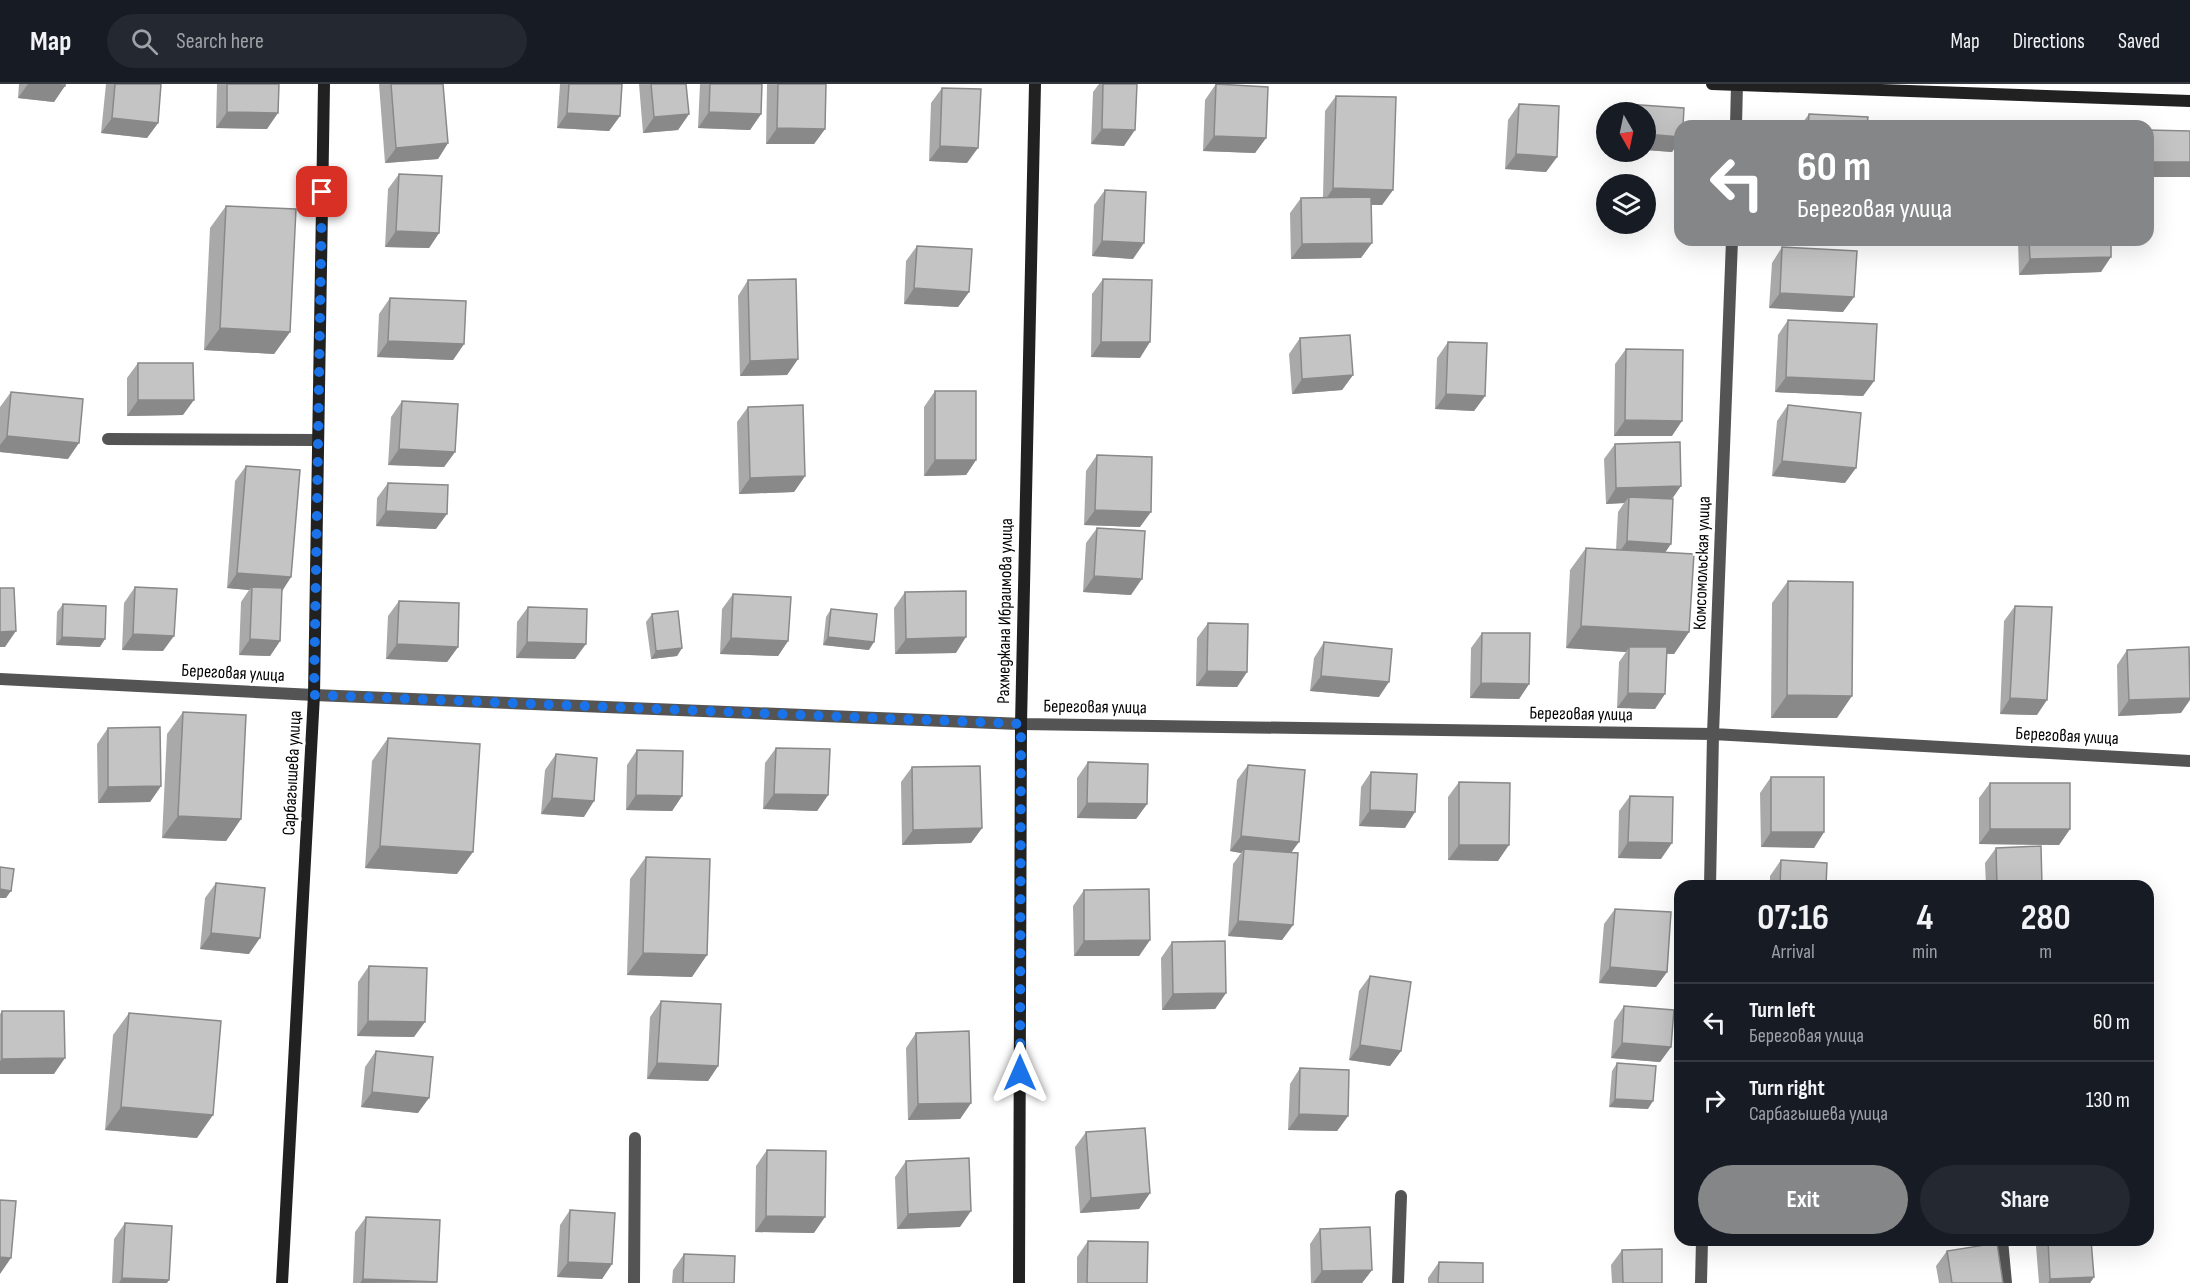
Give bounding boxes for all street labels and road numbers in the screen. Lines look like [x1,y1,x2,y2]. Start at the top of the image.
street label: Комсомольская улица [1689,496,1715,630]
street label: Рахмеджана Ибраимова улица [993,518,1017,704]
street label: Береговая улица [181,660,285,686]
street label: Береговая улица [1043,696,1147,718]
street label: Береговая улица [1529,703,1633,725]
street label: Сарбагышева улица [278,710,306,836]
street label: Береговая улица [2015,723,2119,749]

